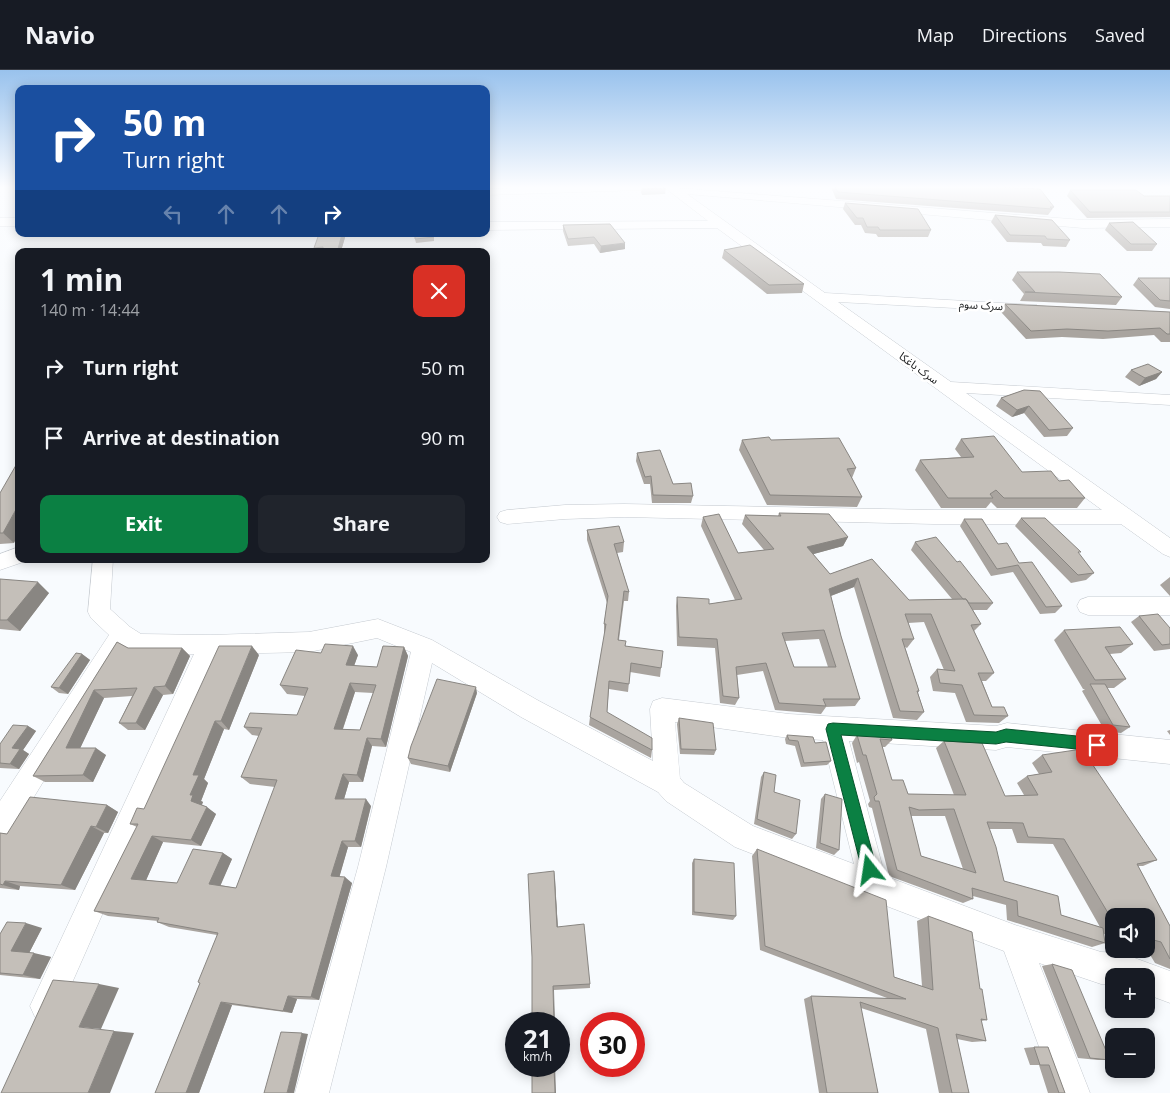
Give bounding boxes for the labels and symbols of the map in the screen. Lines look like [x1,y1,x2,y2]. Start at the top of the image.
street label: سرک سوم [959,296,1004,314]
street label: سرک باغکا [896,348,942,387]
pin [1076,724,1118,766]
position arrow [843,843,895,895]
speed limit sign: 30 [580,1012,645,1077]

